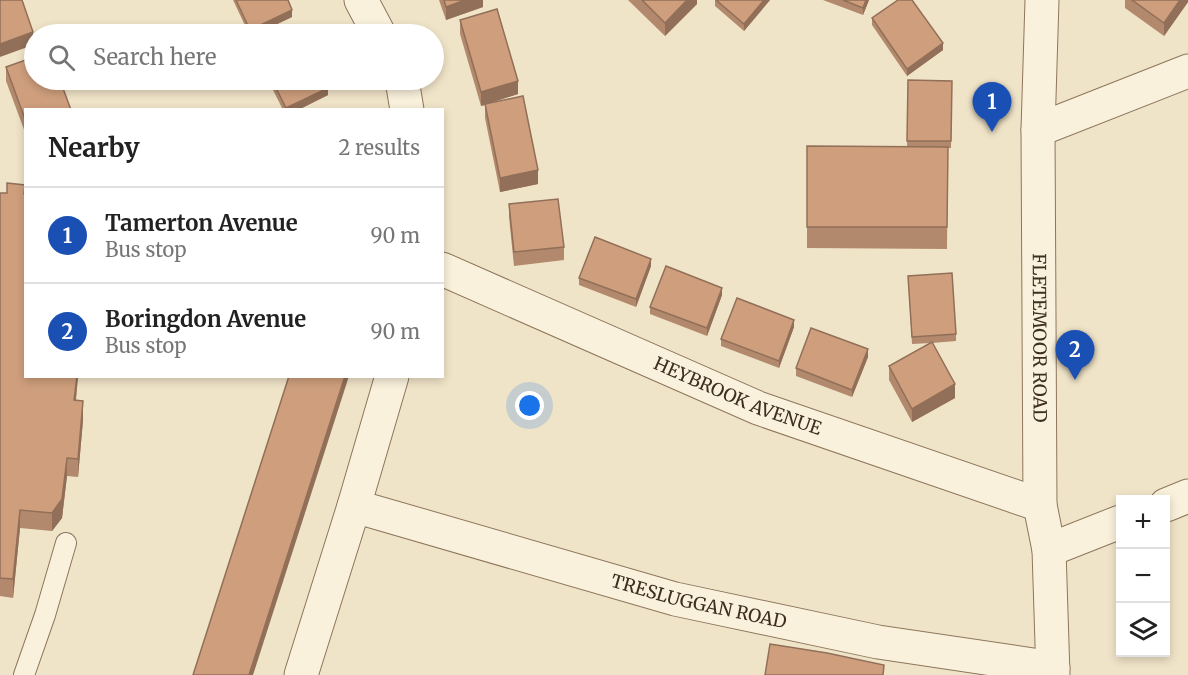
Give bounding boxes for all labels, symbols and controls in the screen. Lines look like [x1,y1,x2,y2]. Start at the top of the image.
search box [24,24,444,90]
icon: search [45,41,78,74]
text: Search here [93,43,216,71]
pin: 1 [972,82,1012,132]
text: Nearby [48,131,140,164]
text: 2 results [338,135,420,160]
text: Tamerton Avenue [105,209,298,237]
text: 1 [63,223,72,248]
text: 90 m [370,223,420,248]
text: Bus stop [105,237,187,262]
street label: FLETEMOOR ROAD [1028,253,1052,423]
text: Boringdon Avenue [105,305,306,333]
text: 2 [62,319,73,344]
text: 90 m [370,319,420,344]
pin: 2 [1056,330,1094,380]
text: Bus stop [105,333,187,358]
street label: HEYBROOK AVENUE [650,352,825,440]
your location [515,391,544,420]
map controls [1116,495,1170,657]
button: + [1116,495,1170,549]
button: − [1116,549,1170,603]
street label: TRESLUGGAN ROAD [608,569,789,633]
button: layers [1116,603,1170,657]

